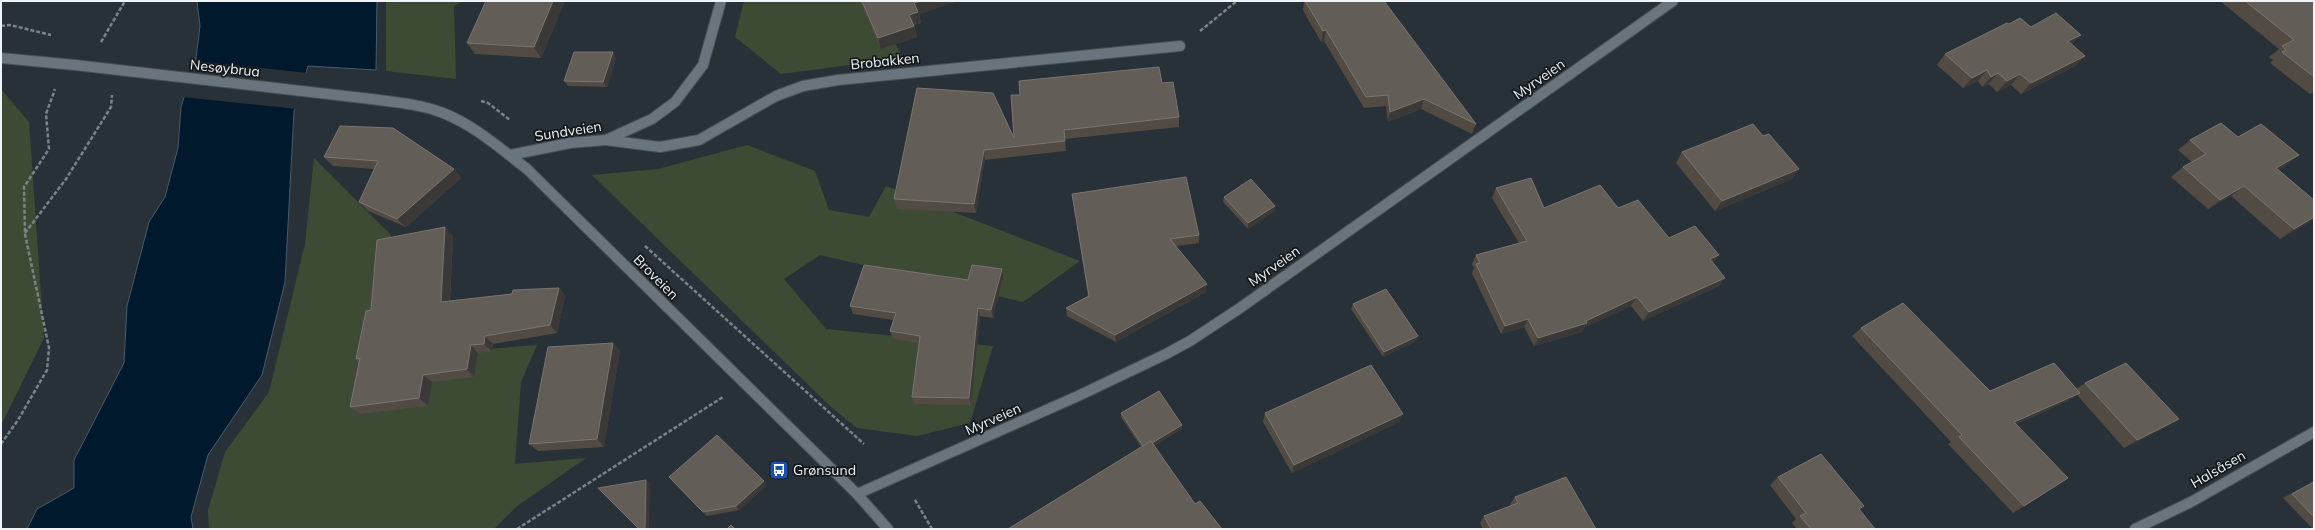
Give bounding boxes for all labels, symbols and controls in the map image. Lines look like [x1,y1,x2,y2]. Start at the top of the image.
street label: Brobakken [850,48,920,74]
street label: Nesøybrua [189,55,261,81]
street label: Myrveien [1510,55,1568,103]
street label: Sundveien [533,117,603,145]
street label: Myrveien [1245,242,1303,290]
street label: Broveien [630,251,682,303]
street label: Myrveien [962,399,1024,439]
street label: Halsåsen [2187,446,2249,492]
bus stop icon: Grønsund [768,459,790,481]
place label: Grønsund [793,461,856,479]

